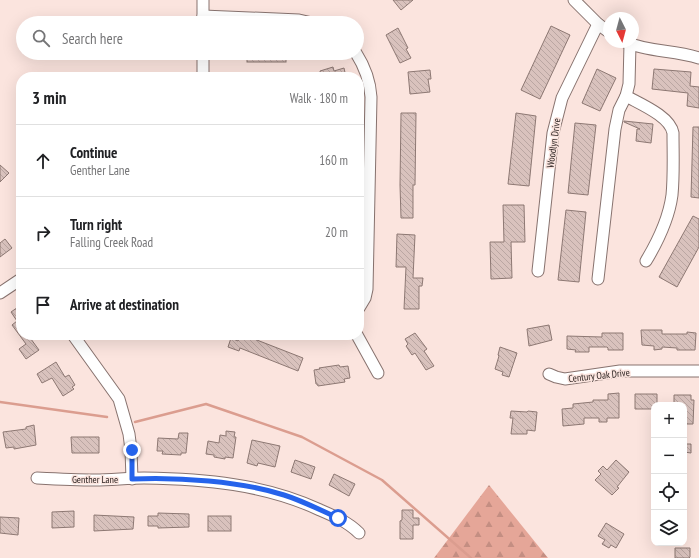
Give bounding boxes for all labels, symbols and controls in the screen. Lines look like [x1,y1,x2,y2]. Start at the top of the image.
north arrow [603,12,639,48]
search box [16,16,364,60]
icon: search [30,27,52,49]
text: Search here [62,29,123,48]
text: 3 min [32,87,66,109]
text: Walk · 180 m [290,90,348,107]
street label: Woodlyn Drive [544,117,563,169]
text: Continue [70,143,117,162]
icon: ahead [32,150,54,172]
text: 160 m [319,152,348,169]
text: Genther Lane [70,162,130,179]
text: Turn right [70,215,122,234]
icon: right [32,222,54,244]
text: 20 m [325,224,348,241]
text: Falling Creek Road [70,234,153,251]
icon: arrive [32,294,54,316]
text: Arrive at destination [70,295,179,314]
street label: Century Oak Drive [568,366,630,385]
map controls [651,402,687,546]
button: + [651,402,687,438]
button: − [651,438,687,474]
route end [123,441,141,459]
street label: Genther Lane [72,473,118,486]
button: locate [651,474,687,510]
route start [329,509,347,527]
button: layers [651,510,687,546]

